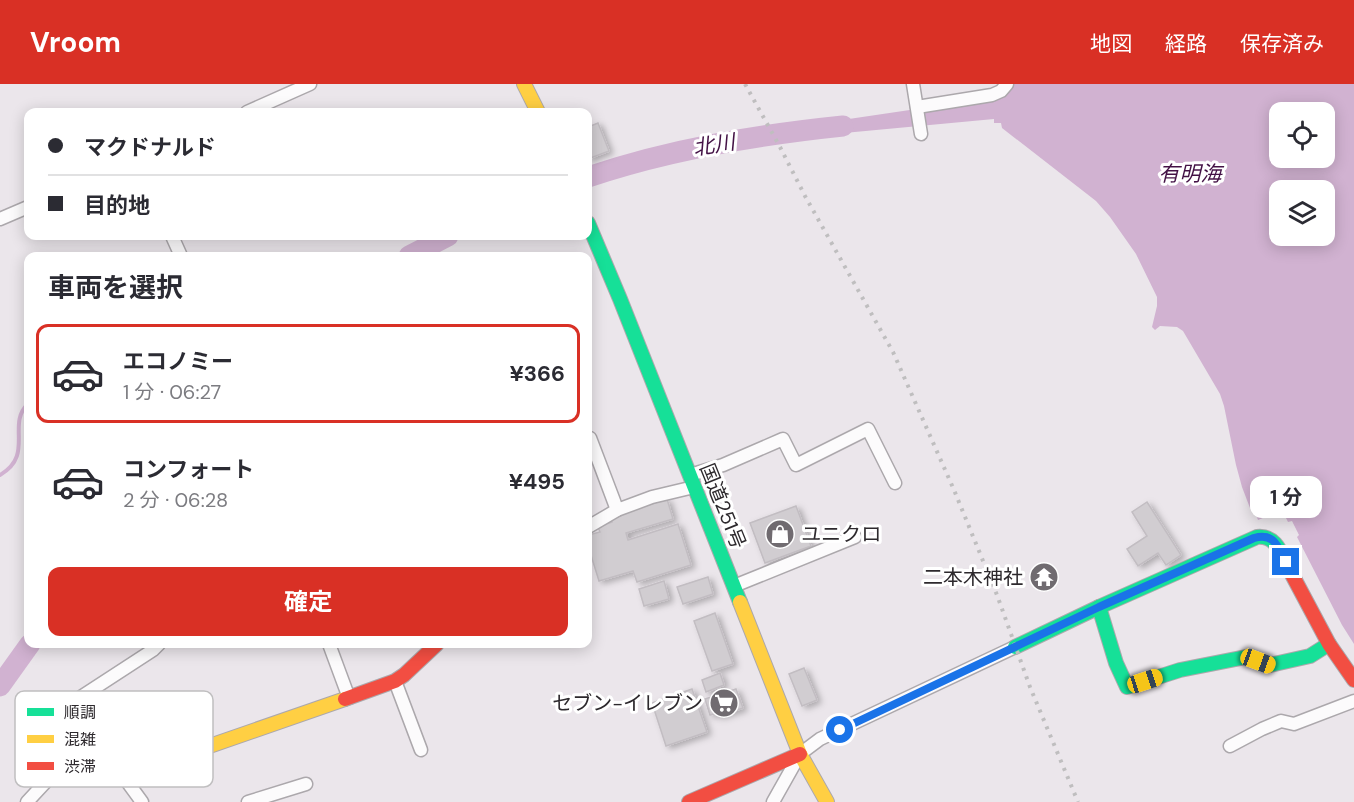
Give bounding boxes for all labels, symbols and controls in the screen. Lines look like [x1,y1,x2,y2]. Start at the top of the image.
text: Vroom [30,24,121,61]
text: 地図 [1090,30,1132,58]
text: 経路 [1165,30,1207,58]
text: 保存済み [1240,30,1324,58]
map controls [1269,102,1335,246]
button: locate [1269,102,1335,168]
water label: 北川 [691,128,739,162]
text: マクドナルド [84,133,216,162]
water label: 有明海 [1159,160,1224,188]
button: layers [1269,180,1335,246]
text: 目的地 [84,191,150,220]
text: 車両を選択 [48,270,183,305]
icon: car [51,347,105,401]
text: エコノミー [123,347,233,376]
text: ¥366 [510,359,565,388]
text: 1 分 · 06:27 [123,379,221,405]
icon: car [51,455,105,509]
text: コンフォート [123,455,254,484]
street label: 国道251号 [694,459,752,553]
text: ¥495 [509,467,565,496]
callout: 1 分 [1250,475,1322,517]
text: 1 分 [1270,484,1302,510]
text: 2 分 · 06:28 [123,487,228,513]
shop icon: ユニクロ [764,518,796,550]
place label: ユニクロ [801,521,881,547]
route end [1272,548,1299,575]
temple icon: 二本木神社 [1028,561,1060,593]
place label: 二本木神社 [923,564,1023,590]
button: 確定 [48,567,568,636]
car [1238,646,1278,676]
car [1125,667,1165,695]
supermarket icon: セブン-イレブン [708,687,740,719]
place label: セブン-イレブン [552,690,703,716]
legend [15,691,213,787]
text: 順調 [64,702,96,723]
route start [826,716,853,743]
text: 混雑 [64,729,96,750]
text: 渋滞 [64,756,96,777]

